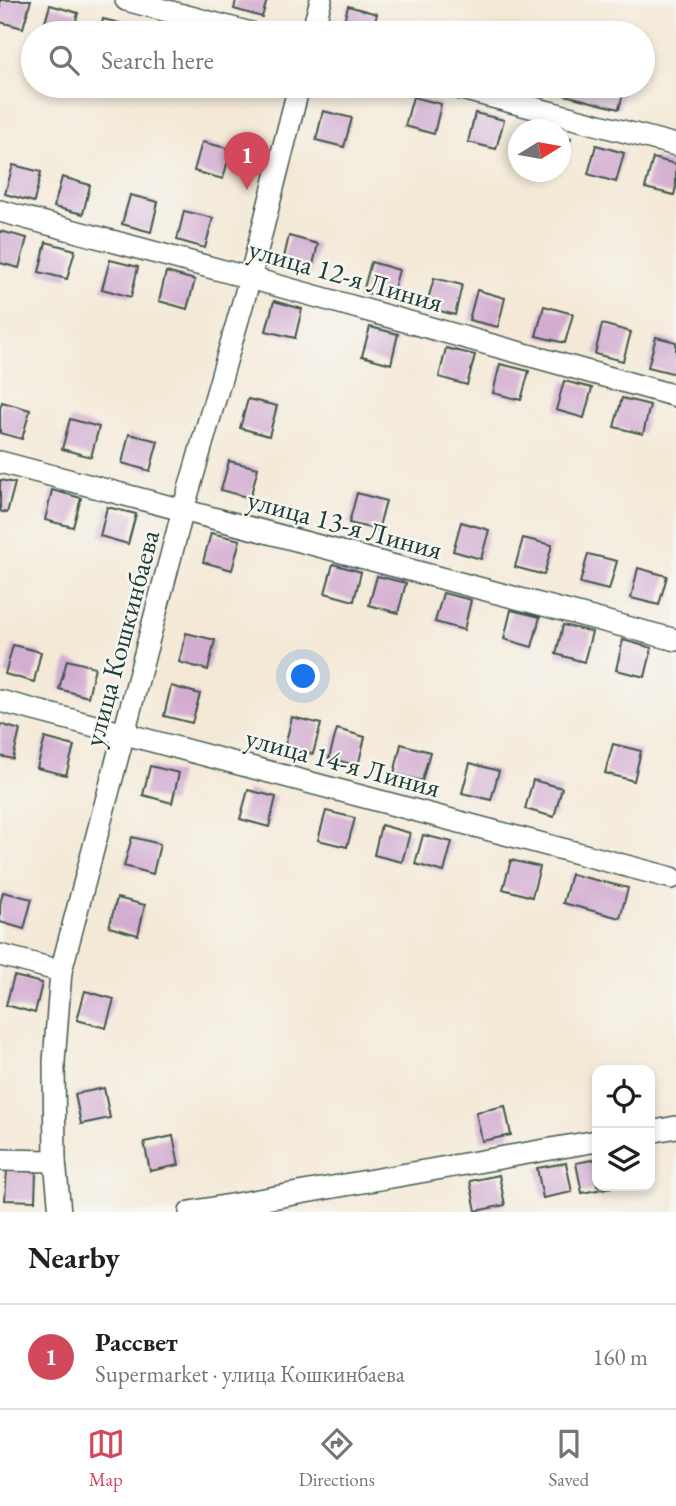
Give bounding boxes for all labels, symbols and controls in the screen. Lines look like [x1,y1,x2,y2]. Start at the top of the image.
search box [21,21,655,98]
icon: search [45,41,83,79]
text: Search here [101,43,214,77]
north arrow [508,119,571,182]
pin: 1 [224,132,270,190]
street label: улица 12-я Линия [245,230,447,320]
street label: улица 13-я Линия [244,481,446,567]
street label: улица Кошкинбаева [75,525,167,750]
your location [286,659,320,693]
street label: улица 14-я Линия [242,719,444,805]
map controls [592,1065,655,1191]
button: locate [592,1065,655,1128]
button: layers [592,1128,655,1191]
text: Nearby [28,1238,120,1277]
text: Рассвет [95,1325,178,1359]
text: 1 [45,1342,57,1372]
text: 160 m [592,1342,648,1372]
text: Supermarket · улица Кошкинбаева [95,1359,405,1389]
tab: Map [87,1425,125,1492]
tab: Directions [298,1425,375,1492]
tab: Saved [548,1425,589,1492]

